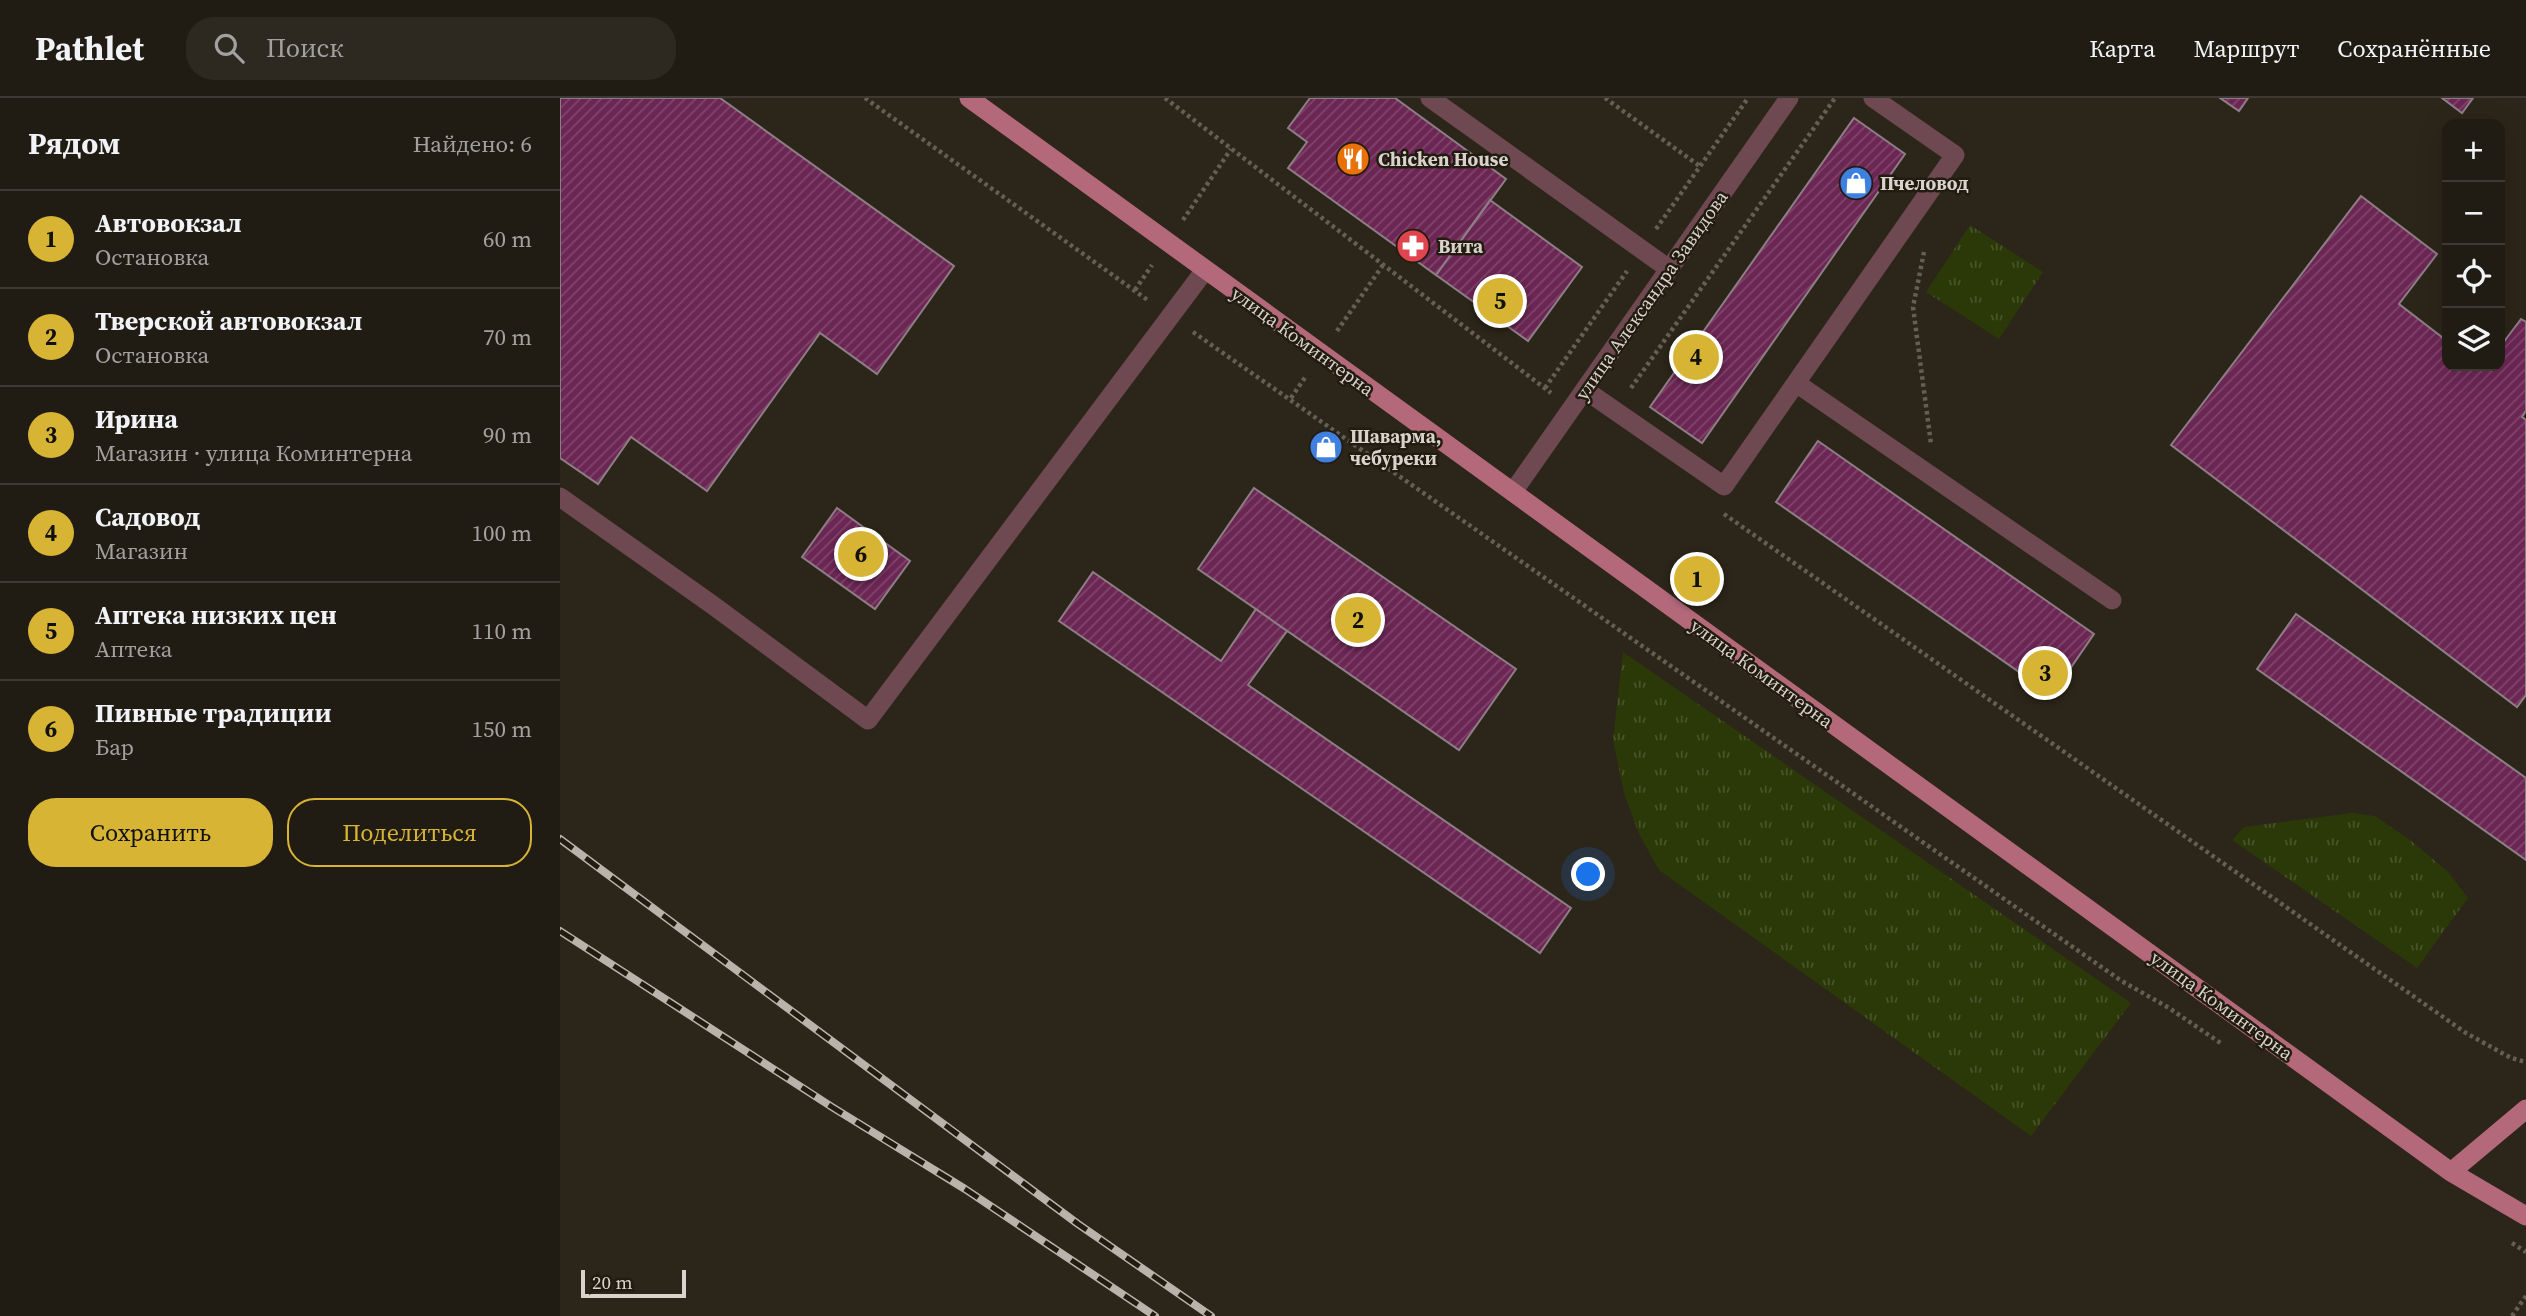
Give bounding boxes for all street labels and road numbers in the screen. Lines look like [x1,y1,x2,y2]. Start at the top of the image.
street label: улица Александра Завидова [1569,185,1734,405]
street label: улица Коминтерна [1226,280,1380,402]
street label: улица Коминтерна [1685,612,1839,734]
street label: улица Коминтерна [2145,944,2299,1066]

